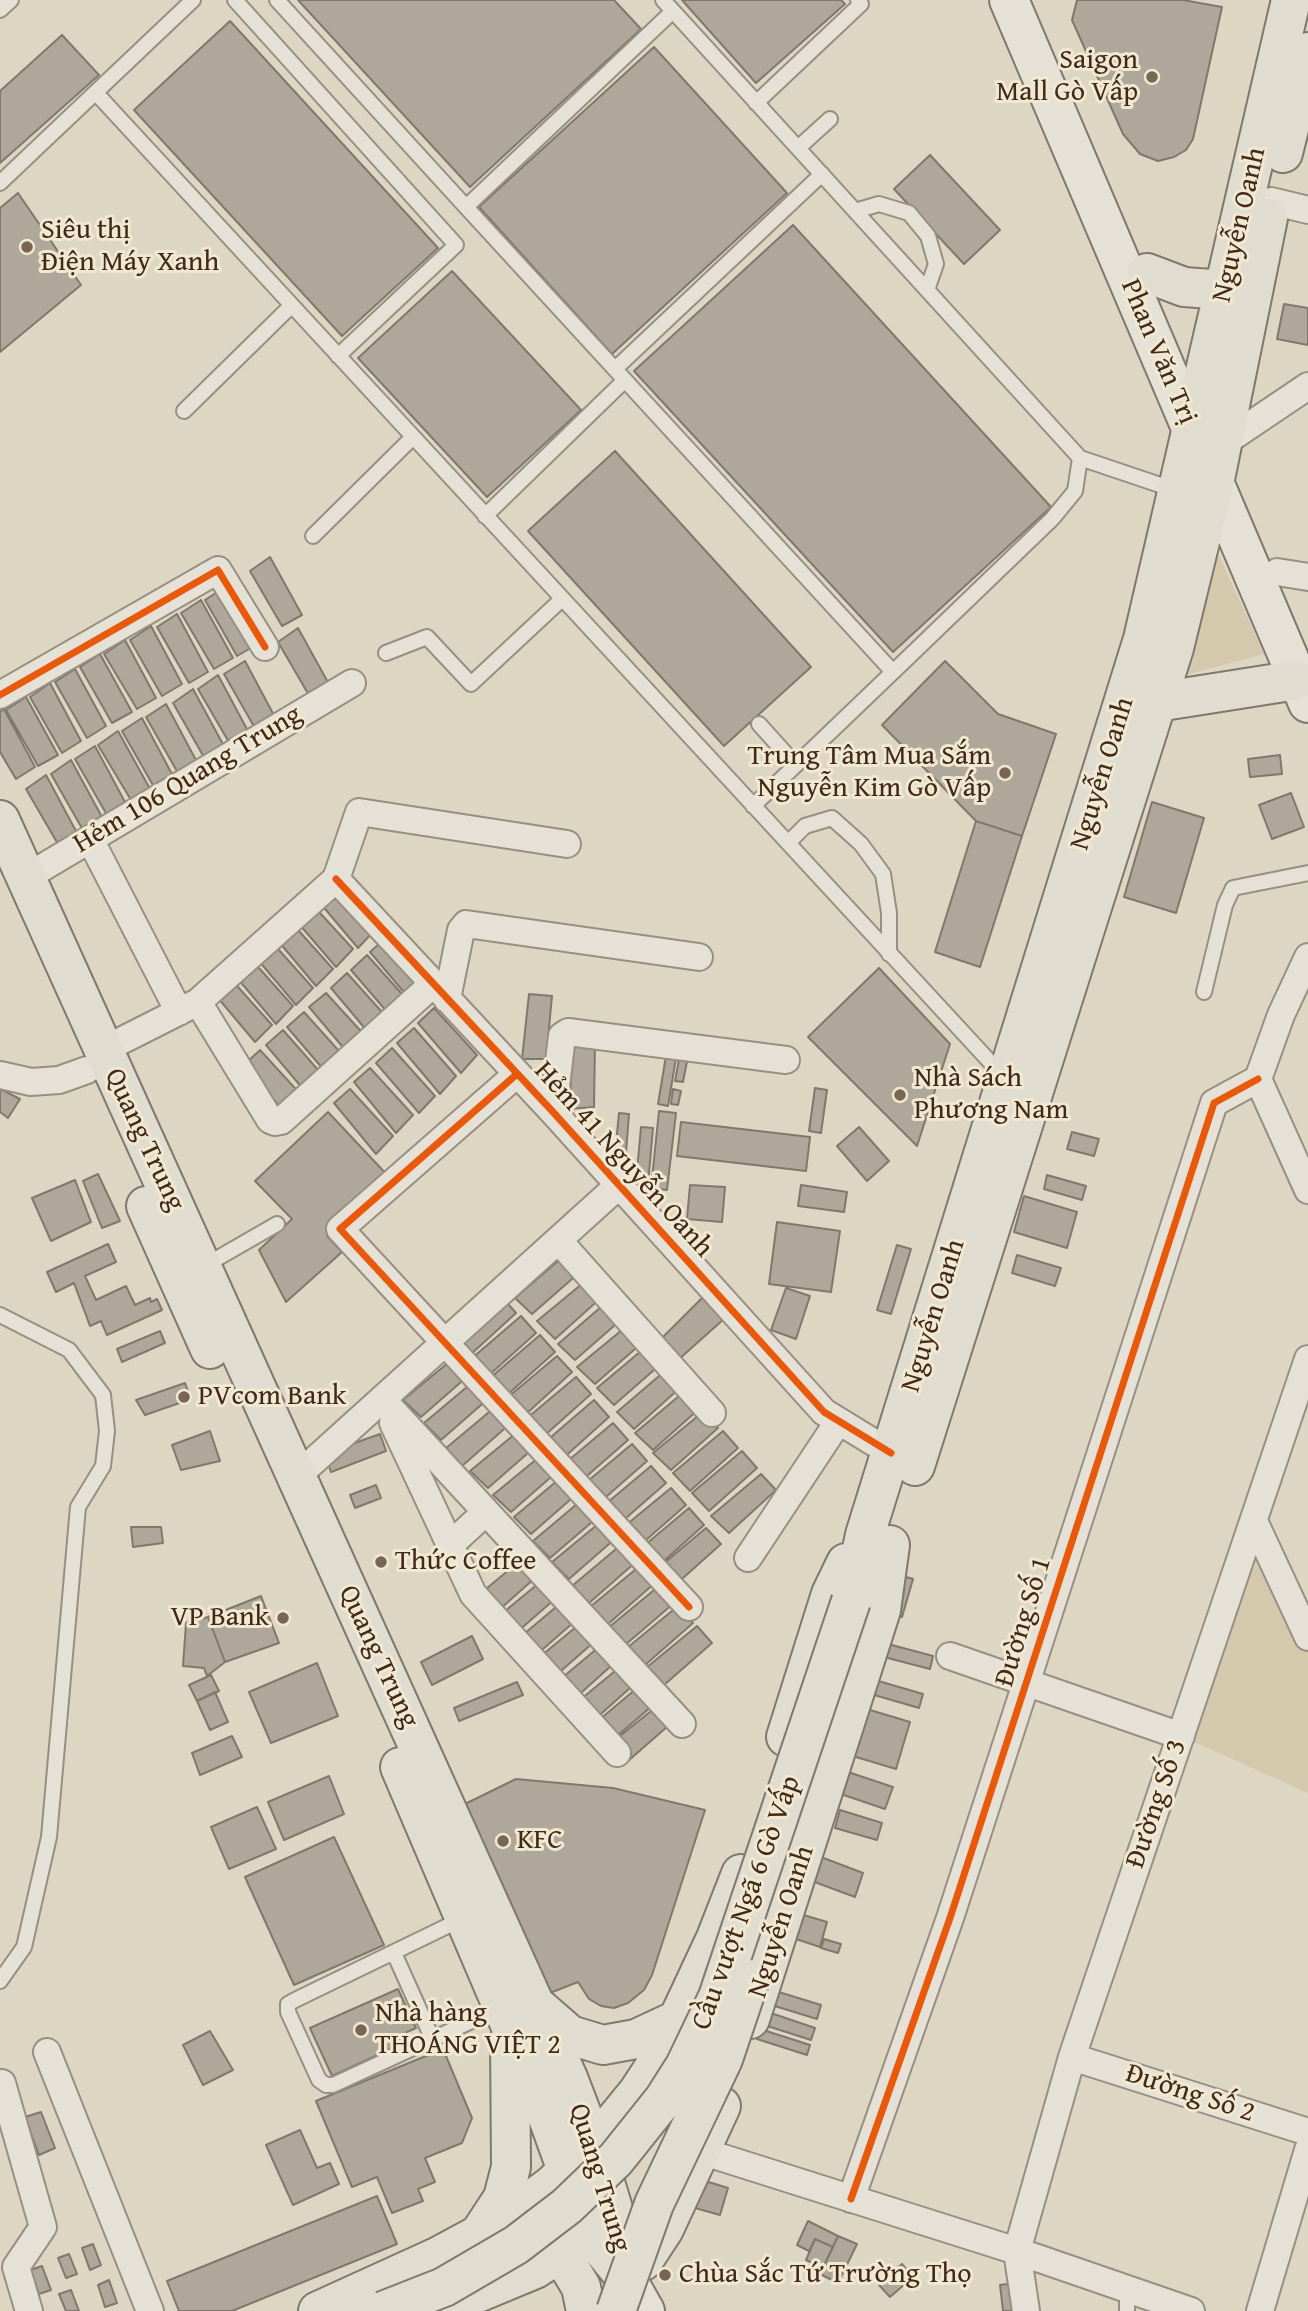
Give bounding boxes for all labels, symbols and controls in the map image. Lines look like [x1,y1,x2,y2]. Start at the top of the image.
place label: Saigon Mall Gò Vấp [996,44,1138,110]
marker: Saigon Mall Gò Vấp [1144,69,1160,85]
street label: Nguyễn Oanh [1206,144,1274,306]
place label: Siêu thị Điện Máy Xanh [41,214,219,280]
marker: Siêu thị Điện Máy Xanh [19,239,35,255]
street label: Phan Văn Trị [1112,274,1204,430]
street label: Nguyễn Oanh [1064,694,1142,854]
street label: Hẻm 106 Quang Trung [68,698,308,862]
place label: Trung Tâm Mua Sắm Nguyễn Kim Gò Vấp [748,740,991,806]
marker: Trung Tâm Mua Sắm Nguyễn Kim Gò Vấp [997,765,1013,781]
street label: Hẻm 41 Nguyễn Oanh [526,1055,720,1265]
place label: Nhà Sách Phương Nam [914,1062,1068,1128]
street label: Quang Trung [96,1063,192,1217]
marker: Nhà Sách Phương Nam [892,1087,908,1103]
street label: Nguyễn Oanh [895,1236,973,1396]
place label: PVcom Bank [198,1380,346,1414]
marker: PVcom Bank [176,1389,192,1405]
place label: Thức Coffee [395,1545,536,1579]
street label: Đường Số 1 [988,1553,1060,1691]
marker: Thức Coffee [373,1554,389,1570]
street label: Quang Trung [330,1580,426,1734]
place label: VP Bank [170,1601,269,1635]
marker: VP Bank [275,1610,291,1626]
street label: Đường Số 3 [1119,1735,1195,1873]
street label: Cầu vượt Ngã 6 Gò Vấp [685,1771,809,2035]
place label: KFC [517,1824,562,1858]
marker: KFC [495,1833,511,1849]
street label: Nguyễn Oanh [742,1842,822,2002]
place label: Nhà hàng THOÁNG VIỆT 2 [375,1997,561,2063]
marker: Nhà hàng THOÁNG VIỆT 2 [353,2022,369,2038]
street label: Đường Số 2 [1121,2057,1259,2131]
street label: Quang Trung [561,2100,637,2256]
place label: Chùa Sắc Tứ Trường Thọ [679,2258,972,2292]
marker: Chùa Sắc Tứ Trường Thọ [657,2267,673,2283]

